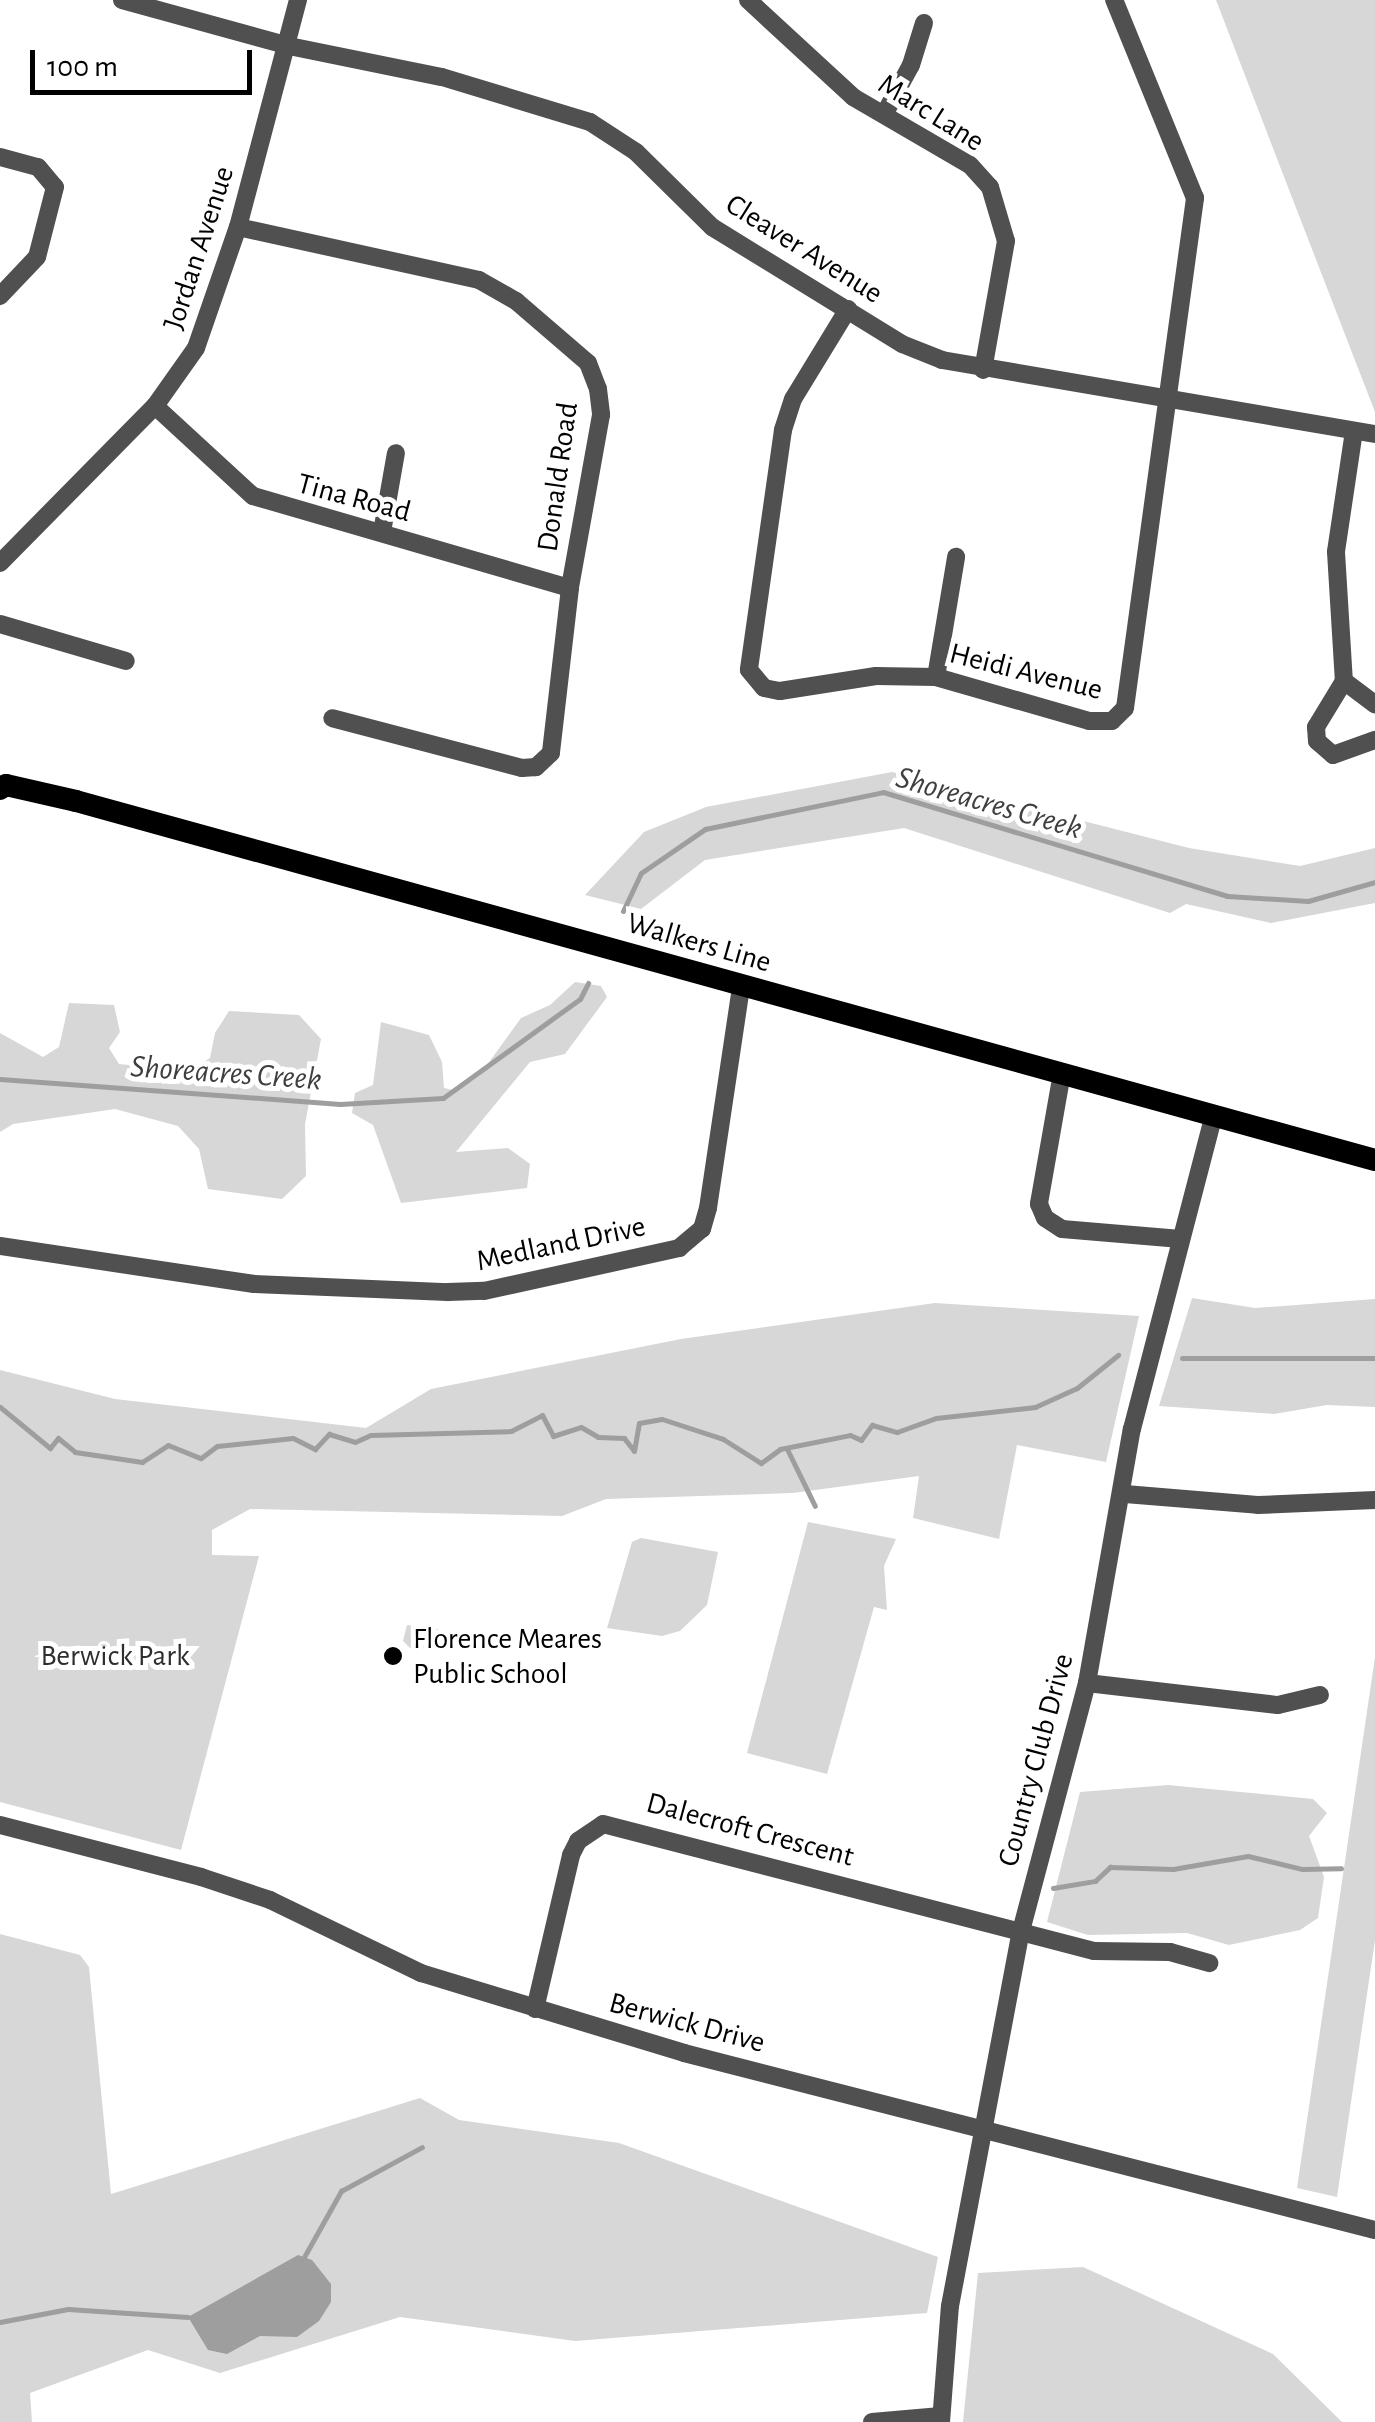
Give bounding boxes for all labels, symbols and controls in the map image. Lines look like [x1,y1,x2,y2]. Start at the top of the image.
scale bar [35,30,258,92]
text: 100 m [47,52,118,82]
street label: Marc Lane [871,66,991,160]
street label: Jordan Avenue [156,162,242,334]
street label: Cleaver Avenue [719,186,889,312]
street label: Donald Road [530,400,586,554]
street label: Tina Road [293,466,415,530]
street label: Heidi Avenue [946,636,1106,708]
water label: Shoreacres Creek [892,758,1086,848]
street label: Walkers Line [623,905,775,981]
water label: Shoreacres Creek [129,1047,323,1099]
street label: Medland Drive [473,1209,649,1279]
place label: Florence Meares Public School [413,1621,602,1692]
park label: Berwick Park [40,1638,190,1674]
marker: Florence Meares Public School [382,1645,404,1667]
street label: Country Club Drive [990,1650,1082,1870]
street label: Dalecroft Crescent [642,1785,858,1875]
street label: Berwick Drive [605,1985,769,2061]

